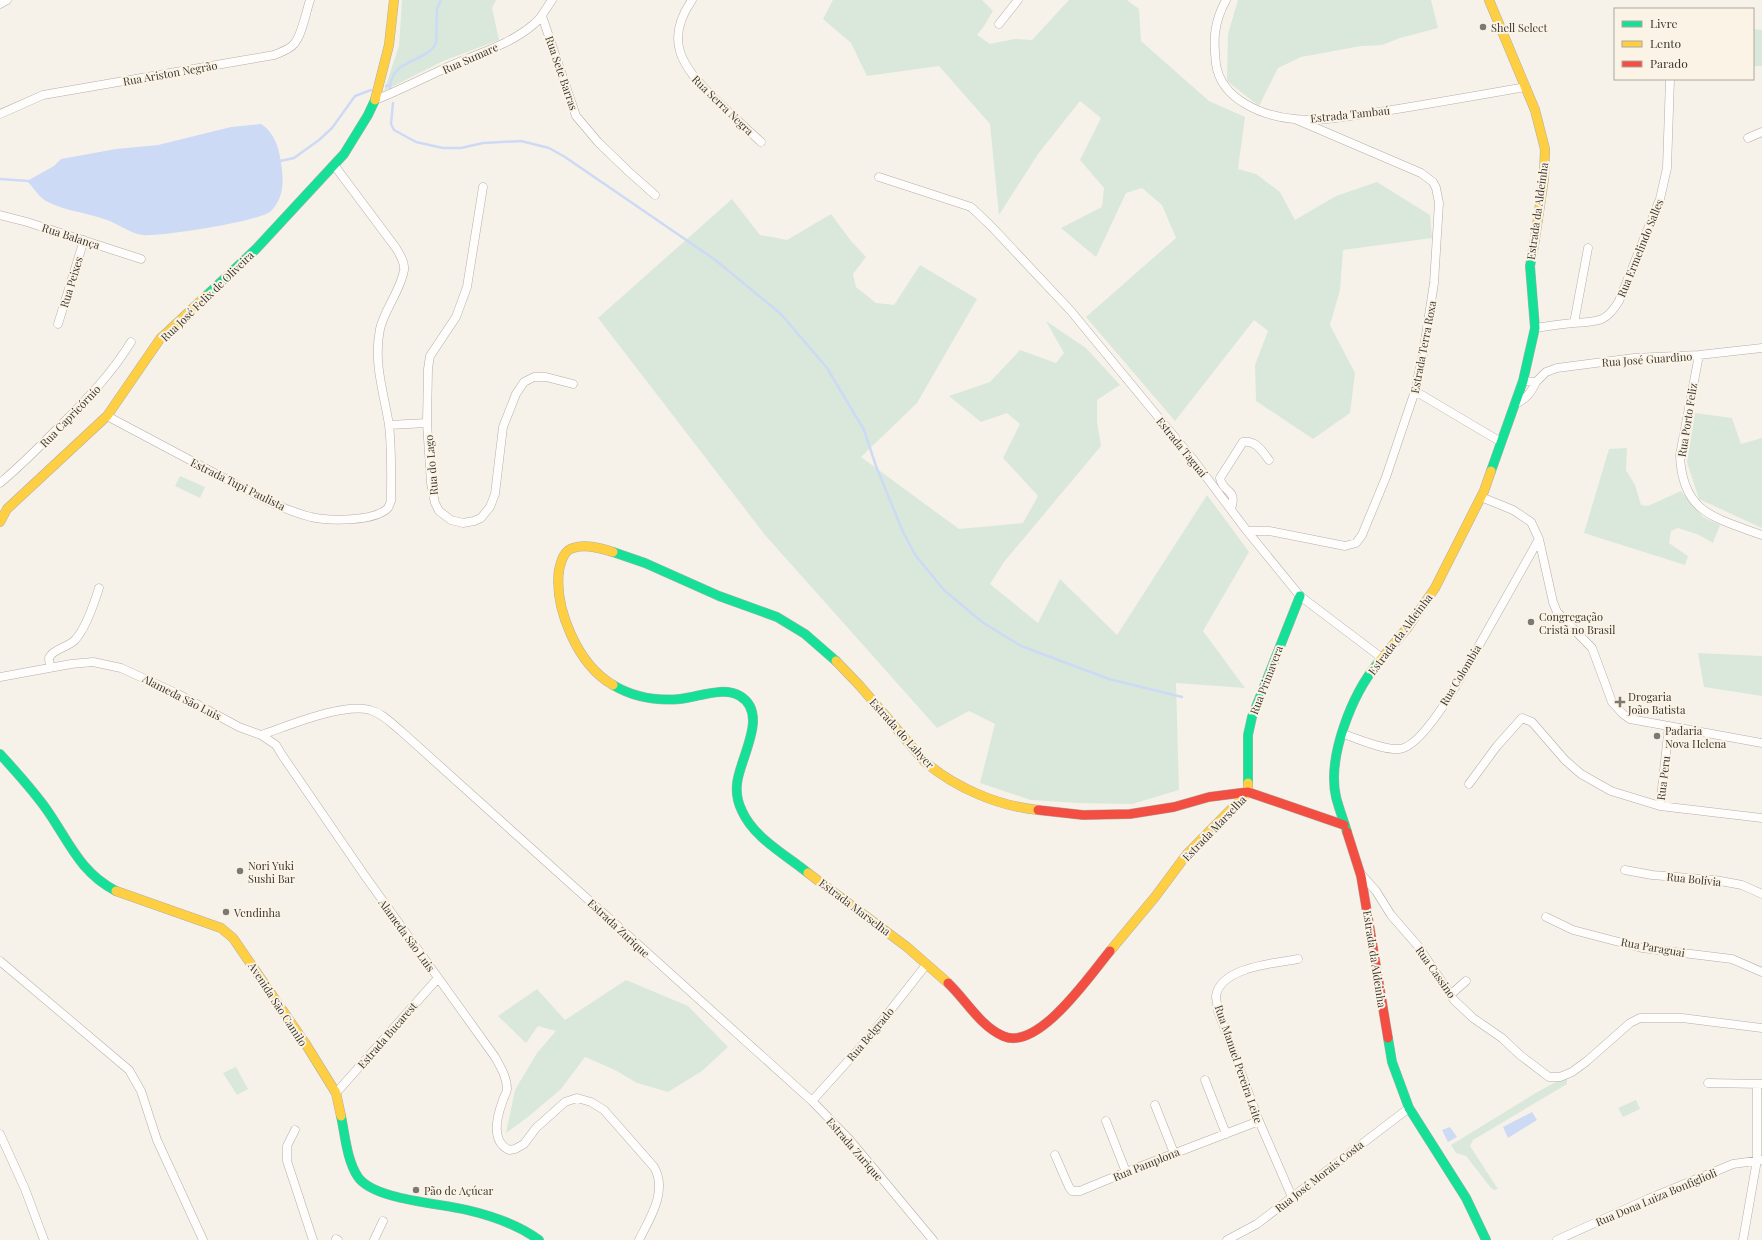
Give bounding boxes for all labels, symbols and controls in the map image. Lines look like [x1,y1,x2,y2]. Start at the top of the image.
legend [1614,8,1754,80]
text: Livre [1650,15,1678,31]
place label: Shell Select [1491,20,1547,35]
marker: Shell Select [1478,22,1488,32]
street label: Rua Sete Barras [542,34,582,112]
text: Lento [1650,35,1682,51]
street label: Rua Sumare [440,39,501,77]
text: Parado [1650,55,1688,71]
street label: Rua Ariston Negrão [122,57,218,89]
street label: Rua Serra Negra [689,72,757,139]
street label: Estrada Tambaú [1309,102,1391,126]
street label: Estrada da Aldeinha [1523,161,1551,261]
street label: Rua Ermelindo Salles [1613,197,1667,299]
street label: Rua Balança [40,220,102,253]
street label: Rua José Felix de Oliveira [157,247,257,344]
street label: Rua Peixes [56,255,86,309]
street label: Estrada Terra Roxa [1407,299,1439,395]
street label: Rua José Guardino [1601,348,1693,370]
street label: Rua Capricórnio [36,382,104,450]
street label: Rua Porto Feliz [1674,382,1700,458]
street label: Estrada Taguaí [1153,414,1211,480]
street label: Rua do Lago [421,434,441,496]
street label: Estrada Tupi Paulista [188,455,288,514]
street label: Estrada da Aldeinha [1364,590,1436,678]
place label: Congregação Cristã no Brasil [1539,609,1615,637]
marker: Congregação Cristã no Brasil [1526,617,1536,627]
street label: Rua Colombia [1436,641,1484,708]
street label: Rua Primavera [1246,643,1286,717]
street label: Alameda São Luis [139,670,224,723]
place label: Drogaria João Batista [1627,689,1686,717]
street label: Estrada do Lahyer [866,695,938,771]
marker: Drogaria João Batista [1615,697,1625,707]
place label: Padaria Nova Helena [1665,723,1727,751]
marker: Padaria Nova Helena [1652,731,1662,741]
street label: Rua Peru [1653,754,1673,801]
street label: Estrada Marselha [1179,792,1250,864]
place label: Nori Yuki Sushi Bar [248,858,295,886]
marker: Nori Yuki Sushi Bar [235,866,245,876]
street label: Rua Bolívia [1666,869,1723,889]
street label: Estrada Marselha [816,875,894,939]
street label: Alameda São Luis [375,895,439,974]
street label: Estrada Zurique [585,895,653,961]
place label: Vendinha [233,905,281,920]
marker: Vendinha [221,907,231,917]
street label: Estrada da Aldeinha [1360,909,1390,1009]
street label: Rua Paraguai [1620,934,1686,960]
street label: Rua Cassino [1413,943,1459,1001]
street label: Avenida São Camilo [245,958,311,1049]
street label: Estrada Bucarest [354,999,420,1071]
street label: Rua Manuel Pereira Leite [1212,1003,1266,1125]
street label: Rua Belgrado [843,1004,897,1064]
street label: Estrada Zurique [823,1114,887,1184]
street label: Rua José Morais Costa [1272,1136,1367,1215]
street label: Rua Pamplona [1110,1144,1182,1184]
street label: Rua Dona Luiza Bonfiglioli [1593,1165,1719,1229]
place label: Pão de Açúcar [424,1183,493,1198]
marker: Pão de Açúcar [411,1185,421,1195]

